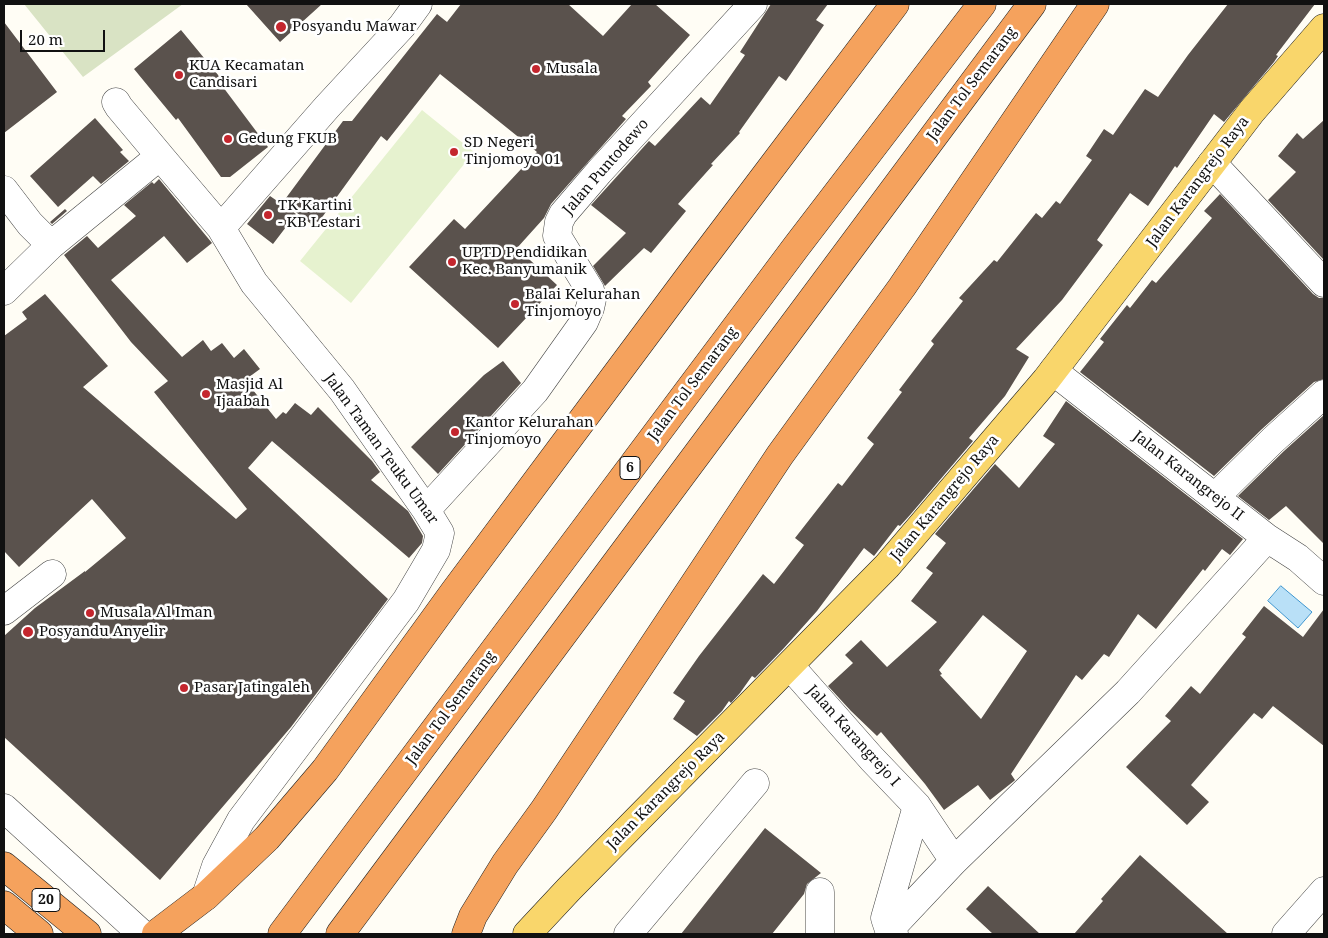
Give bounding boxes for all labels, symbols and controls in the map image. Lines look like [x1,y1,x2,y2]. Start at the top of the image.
place label: Posyandu Mawar [292,18,417,36]
scale bar [22,20,108,52]
marker: Posyandu Mawar [274,20,288,34]
street label: Jalan Tol Semarang [923,24,1021,144]
text: 20 m [28,29,63,49]
place label: KUA Kecamatan Candisari [189,57,304,92]
place label: Musala [546,60,598,78]
marker: Musala [530,63,542,75]
marker: KUA Kecamatan Candisari [173,69,185,81]
street label: Jalan Karangrejo Raya [1143,113,1253,251]
street label: Jalan Puntodewo [559,115,653,219]
place label: Gedung FKUB [238,130,337,148]
marker: Gedung FKUB [222,133,234,145]
place label: SD Negeri Tinjomoyo 01 [464,134,561,169]
marker: SD Negeri Tinjomoyo 01 [448,146,460,158]
place label: TK Kartini - KB Lestari [278,197,360,232]
marker: TK Kartini - KB Lestari [262,209,274,221]
place label: UPTD Pendidikan Kec. Banyumanik [462,244,587,279]
marker: UPTD Pendidikan Kec. Banyumanik [446,256,458,268]
place label: Balai Kelurahan Tinjomoyo [525,286,640,321]
marker: Balai Kelurahan Tinjomoyo [509,298,521,310]
street label: Jalan Tol Semarang [644,324,742,444]
street label: Jalan Taman Teuku Umar [320,370,442,528]
place label: Masjid Al Ijaabah [216,376,283,411]
marker: Masjid Al Ijaabah [200,388,212,400]
place label: Kantor Kelurahan Tinjomoyo [465,414,594,449]
marker: Kantor Kelurahan Tinjomoyo [449,426,461,438]
street label: Jalan Karangrejo II [1129,427,1247,525]
street label: Jalan Karangrejo Raya [887,431,1003,565]
road number: 6 [620,456,640,479]
place label: Musala Al Iman [100,604,213,622]
marker: Musala Al Iman [84,607,96,619]
place label: Posyandu Anyelir [39,623,166,641]
marker: Posyandu Anyelir [21,625,35,639]
street label: Jalan Tol Semarang [402,648,500,768]
place label: Pasar Jatingaleh [194,679,310,697]
marker: Pasar Jatingaleh [178,682,190,694]
street label: Jalan Karangrejo I [803,682,903,790]
street label: Jalan Karangrejo Raya [603,728,729,854]
road number: 20 [32,888,60,912]

